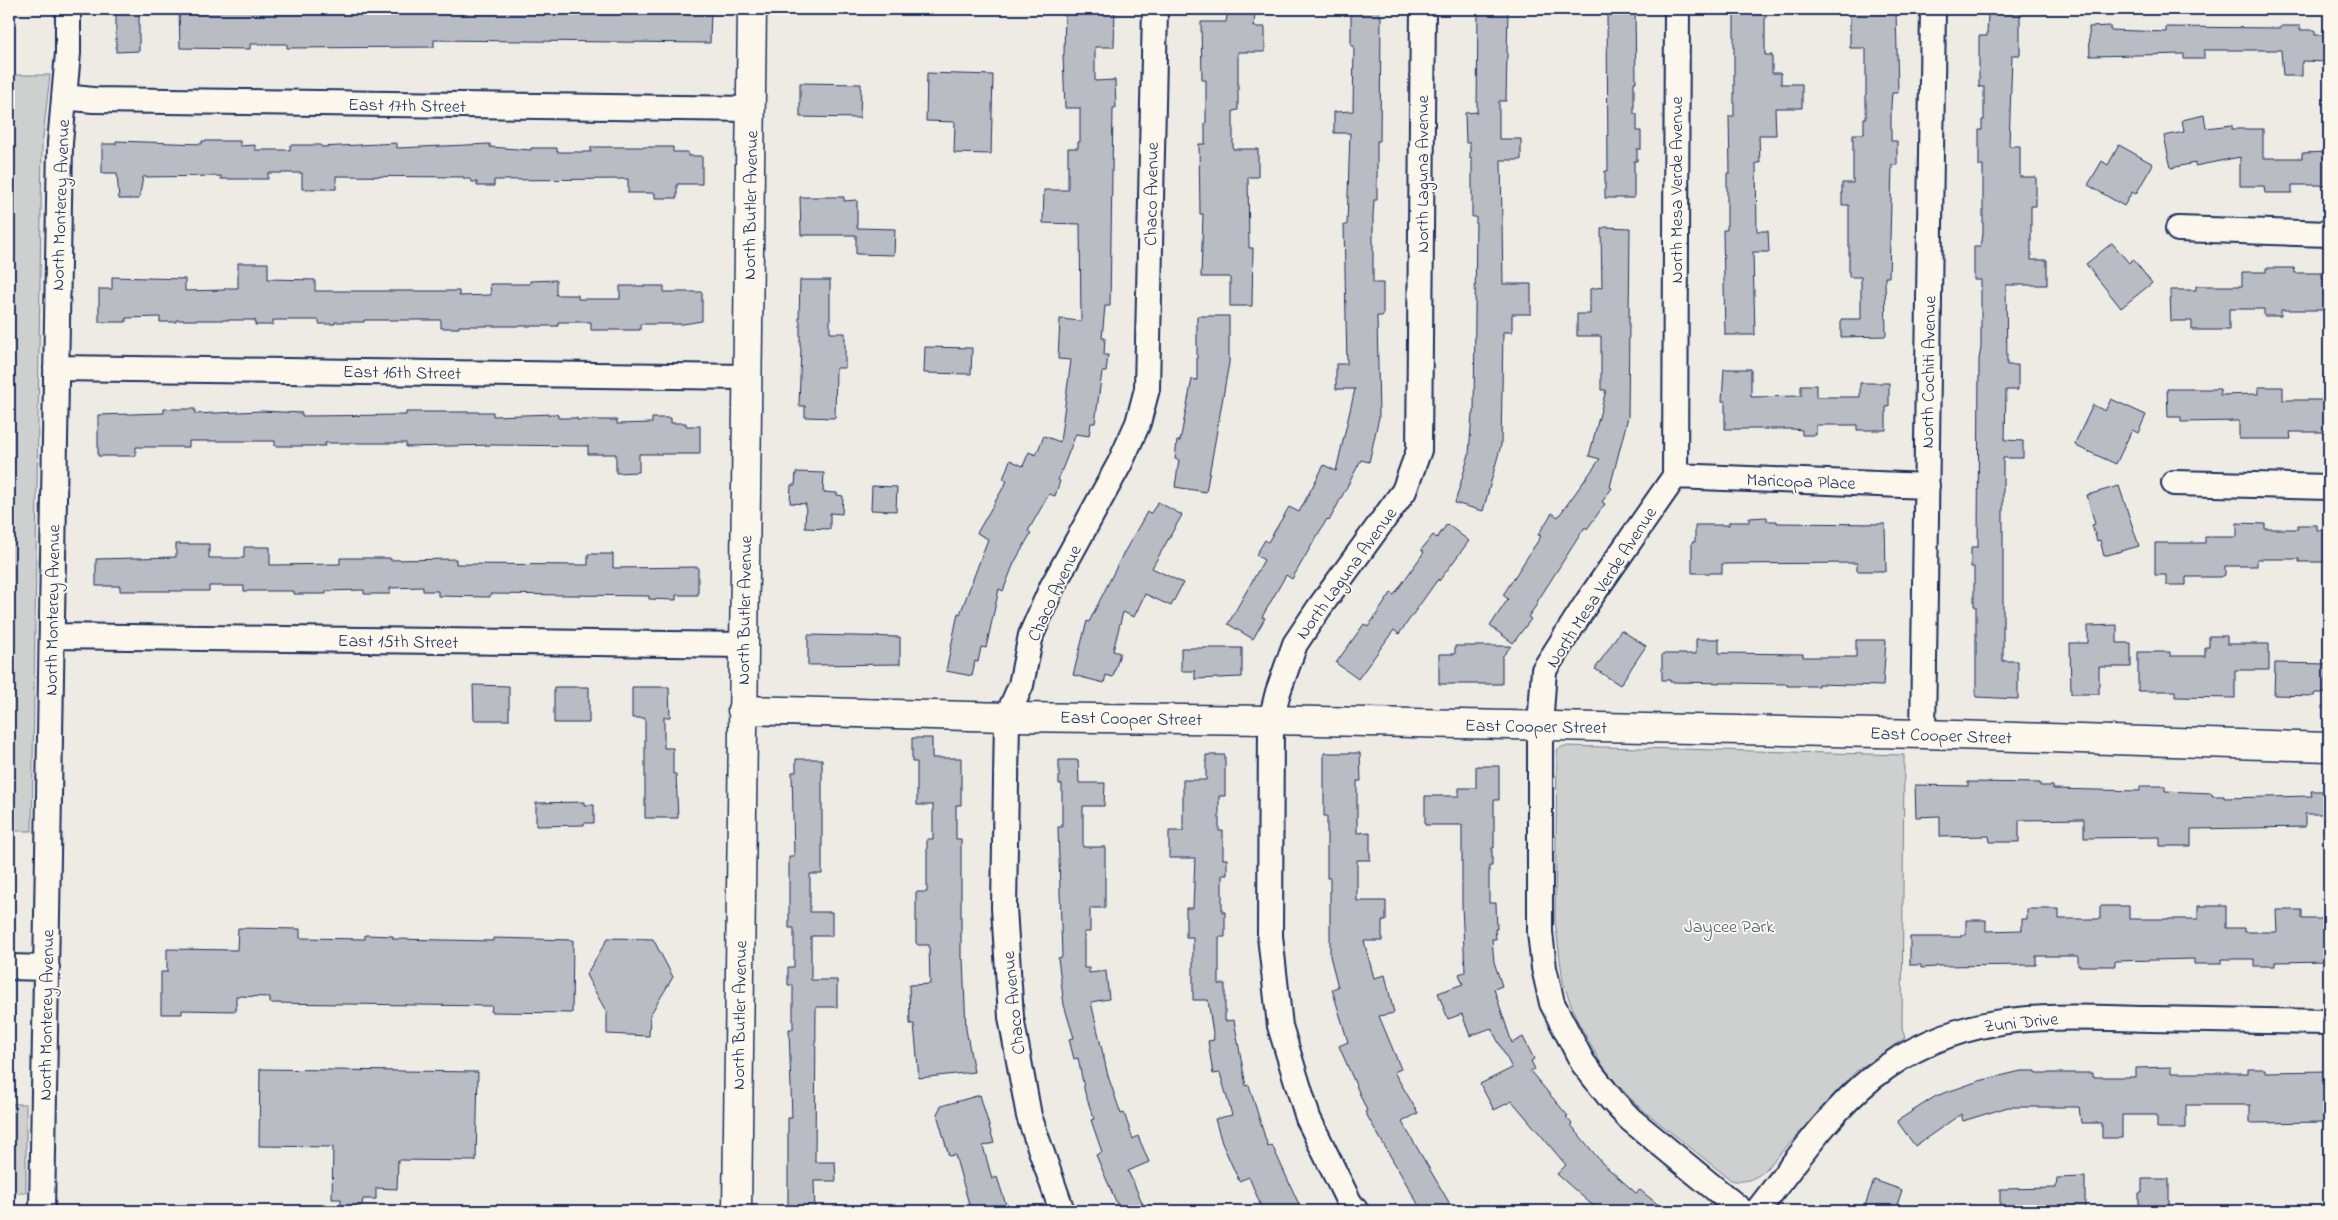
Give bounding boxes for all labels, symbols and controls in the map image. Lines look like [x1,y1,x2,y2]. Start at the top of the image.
street label: East 17th Street [348,93,466,121]
street label: North Laguna Avenue [1411,94,1438,253]
street label: North Mesa Verde Avenue [1665,95,1691,284]
street label: North Monterey Avenue [46,118,78,291]
street label: North Butler Avenue [738,129,766,280]
street label: Chaco Avenue [1139,141,1167,246]
street label: North Cochiti Avenue [1916,294,1944,449]
street label: East 16th Street [343,360,461,388]
street label: Maricopa Place [1746,468,1857,498]
street label: North Laguna Avenue [1291,502,1406,646]
street label: North Mesa Verde Avenue [1541,502,1665,674]
street label: North Monterey Avenue [40,523,69,696]
street label: North Butler Avenue [732,534,760,685]
street label: Chaco Avenue [1022,540,1090,646]
street label: East 15th Street [337,629,459,657]
street label: East Cooper Street [1060,706,1202,734]
street label: East Cooper Street [1465,714,1607,742]
street label: East Cooper Street [1869,722,2012,752]
park label: Jaycee Park [1684,915,1774,941]
street label: North Monterey Avenue [34,928,63,1101]
street label: North Butler Avenue [727,939,755,1090]
street label: Chaco Avenue [997,949,1033,1056]
street label: Zuni Drive [1983,1007,2061,1041]

